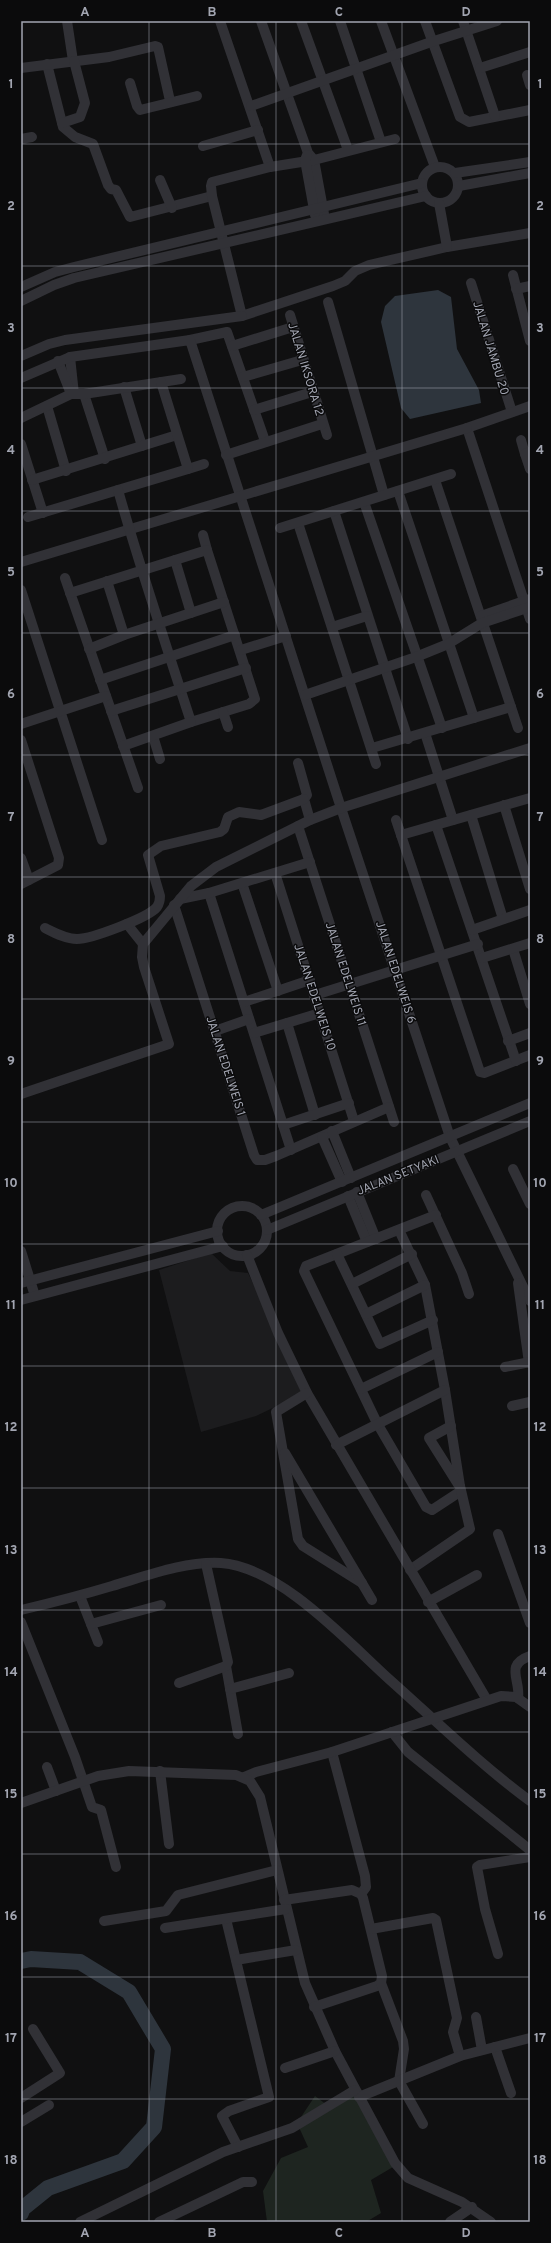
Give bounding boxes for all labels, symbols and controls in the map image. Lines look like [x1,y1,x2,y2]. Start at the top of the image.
text: A [80,5,90,21]
text: B [208,5,217,21]
text: C [335,5,343,21]
text: D [461,5,471,21]
text: 1 [8,77,14,93]
text: 1 [537,77,543,93]
text: 2 [7,199,15,215]
text: 2 [536,199,544,215]
street label: JALAN JAMBU 20 [468,299,512,397]
text: 3 [7,321,15,337]
street label: JALAN IKSORA 12 [283,321,327,418]
text: 3 [536,321,544,337]
text: 4 [7,443,15,459]
text: 4 [536,443,544,459]
text: 5 [7,565,15,581]
text: 5 [536,565,544,581]
text: 6 [7,687,15,703]
text: 6 [536,687,544,703]
text: 7 [8,810,15,826]
text: 7 [537,810,544,826]
street label: JALAN EDELWEIS 6 [371,919,419,1025]
street label: JALAN EDELWEIS 11 [321,920,369,1028]
text: 8 [7,932,15,948]
text: 8 [536,932,544,948]
street label: JALAN EDELWEIS 10 [289,942,339,1053]
street label: JALAN EDELWEIS 1 [201,1014,249,1118]
text: 9 [7,1054,15,1070]
text: 9 [536,1054,544,1070]
street label: JALAN SETYAKI [355,1152,442,1200]
text: 10 [4,1176,18,1192]
text: 10 [533,1176,547,1192]
text: 11 [6,1298,16,1314]
text: 11 [535,1298,545,1314]
text: 12 [4,1420,18,1436]
text: 12 [533,1420,547,1436]
text: 13 [5,1543,18,1559]
text: 13 [534,1543,547,1559]
text: 14 [4,1665,18,1681]
text: 14 [533,1665,547,1681]
text: 15 [4,1787,18,1803]
text: 15 [533,1787,547,1803]
text: 16 [4,1909,18,1925]
text: 16 [533,1909,547,1925]
text: 17 [5,2031,17,2047]
text: 17 [534,2031,546,2047]
text: 18 [4,2153,18,2169]
text: 18 [533,2153,547,2169]
text: A [80,2226,90,2242]
text: B [208,2226,217,2242]
text: C [335,2226,343,2242]
text: D [461,2226,471,2242]

